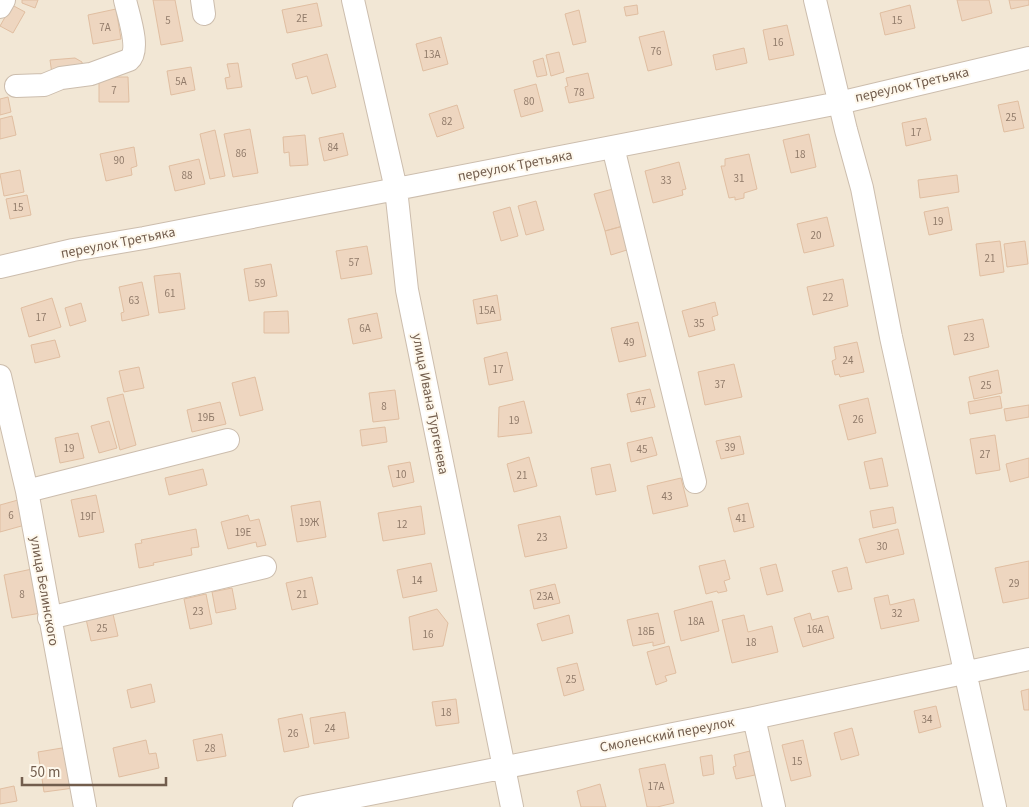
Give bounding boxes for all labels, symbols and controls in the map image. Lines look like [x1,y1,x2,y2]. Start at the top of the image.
house number: 2Е [296,11,308,26]
house number: 5 [165,13,171,28]
house number: 15 [892,13,902,28]
house number: 7А [99,20,111,35]
house number: 16 [773,35,784,50]
house number: 76 [651,44,662,59]
house number: 13А [424,47,440,62]
street label: переулок Третьяка [853,62,971,108]
house number: 5А [175,74,187,89]
house number: 7 [111,83,117,98]
house number: 78 [574,85,585,100]
house number: 80 [524,94,534,109]
house number: 25 [1006,110,1016,125]
house number: 82 [442,114,452,129]
house number: 17 [911,125,921,140]
house number: 84 [328,140,339,155]
street label: переулок Третьяка [456,145,574,187]
house number: 86 [236,146,247,161]
house number: 18 [795,147,806,162]
house number: 90 [114,153,124,168]
house number: 88 [182,168,193,183]
house number: 31 [734,171,744,186]
house number: 33 [661,173,671,188]
house number: 15 [13,200,23,215]
house number: 19 [933,214,943,229]
street label: переулок Третьяка [59,222,177,264]
house number: 20 [811,228,821,243]
house number: 21 [985,251,995,266]
house number: 57 [349,255,359,270]
house number: 59 [255,276,265,291]
house number: 61 [165,286,175,301]
house number: 22 [823,290,833,305]
house number: 63 [129,293,139,308]
house number: 15А [479,303,495,318]
house number: 17 [36,310,46,325]
house number: 35 [694,316,704,331]
house number: 6А [359,321,371,336]
house number: 23 [964,330,974,345]
street label: улица Ивана Тургенева [407,332,453,476]
house number: 49 [624,335,634,350]
house number: 24 [843,353,854,368]
house number: 17 [493,362,503,377]
house number: 37 [715,377,725,392]
house number: 25 [981,378,991,393]
house number: 47 [636,394,646,409]
house number: 8 [381,399,387,414]
house number: 19Б [197,410,215,425]
house number: 26 [853,412,864,427]
house number: 19 [509,413,519,428]
house number: 39 [725,440,735,455]
house number: 19 [64,441,74,456]
house number: 45 [637,442,647,457]
house number: 27 [980,447,990,462]
house number: 10 [396,467,406,482]
house number: 21 [517,468,527,483]
house number: 43 [662,489,672,504]
house number: 6 [8,508,14,523]
house number: 19Г [80,509,97,524]
house number: 41 [736,511,746,526]
house number: 19Ж [299,515,320,530]
house number: 12 [397,517,407,532]
house number: 19Е [235,525,252,540]
house number: 23 [537,530,547,545]
street label: улица Белинского [24,535,64,647]
house number: 30 [877,539,887,554]
house number: 14 [412,573,423,588]
house number: 29 [1009,576,1019,591]
house number: 8 [19,587,25,602]
house number: 21 [297,587,307,602]
house number: 23А [537,589,553,604]
house number: 23 [193,604,203,619]
house number: 32 [892,606,902,621]
house number: 18А [688,614,704,629]
house number: 25 [97,621,107,636]
house number: 16А [807,622,823,637]
house number: 18Б [637,624,655,639]
house number: 16 [423,627,434,642]
house number: 18 [746,635,757,650]
house number: 25 [566,672,576,687]
house number: 18 [441,705,452,720]
street label: Смоленский переулок [598,712,736,758]
house number: 34 [922,712,933,727]
house number: 24 [325,721,336,736]
house number: 26 [288,726,299,741]
house number: 28 [205,741,216,756]
scale bar [22,754,166,786]
house number: 15 [792,754,802,769]
text: 50 m [30,762,60,783]
house number: 17А [648,779,664,794]

